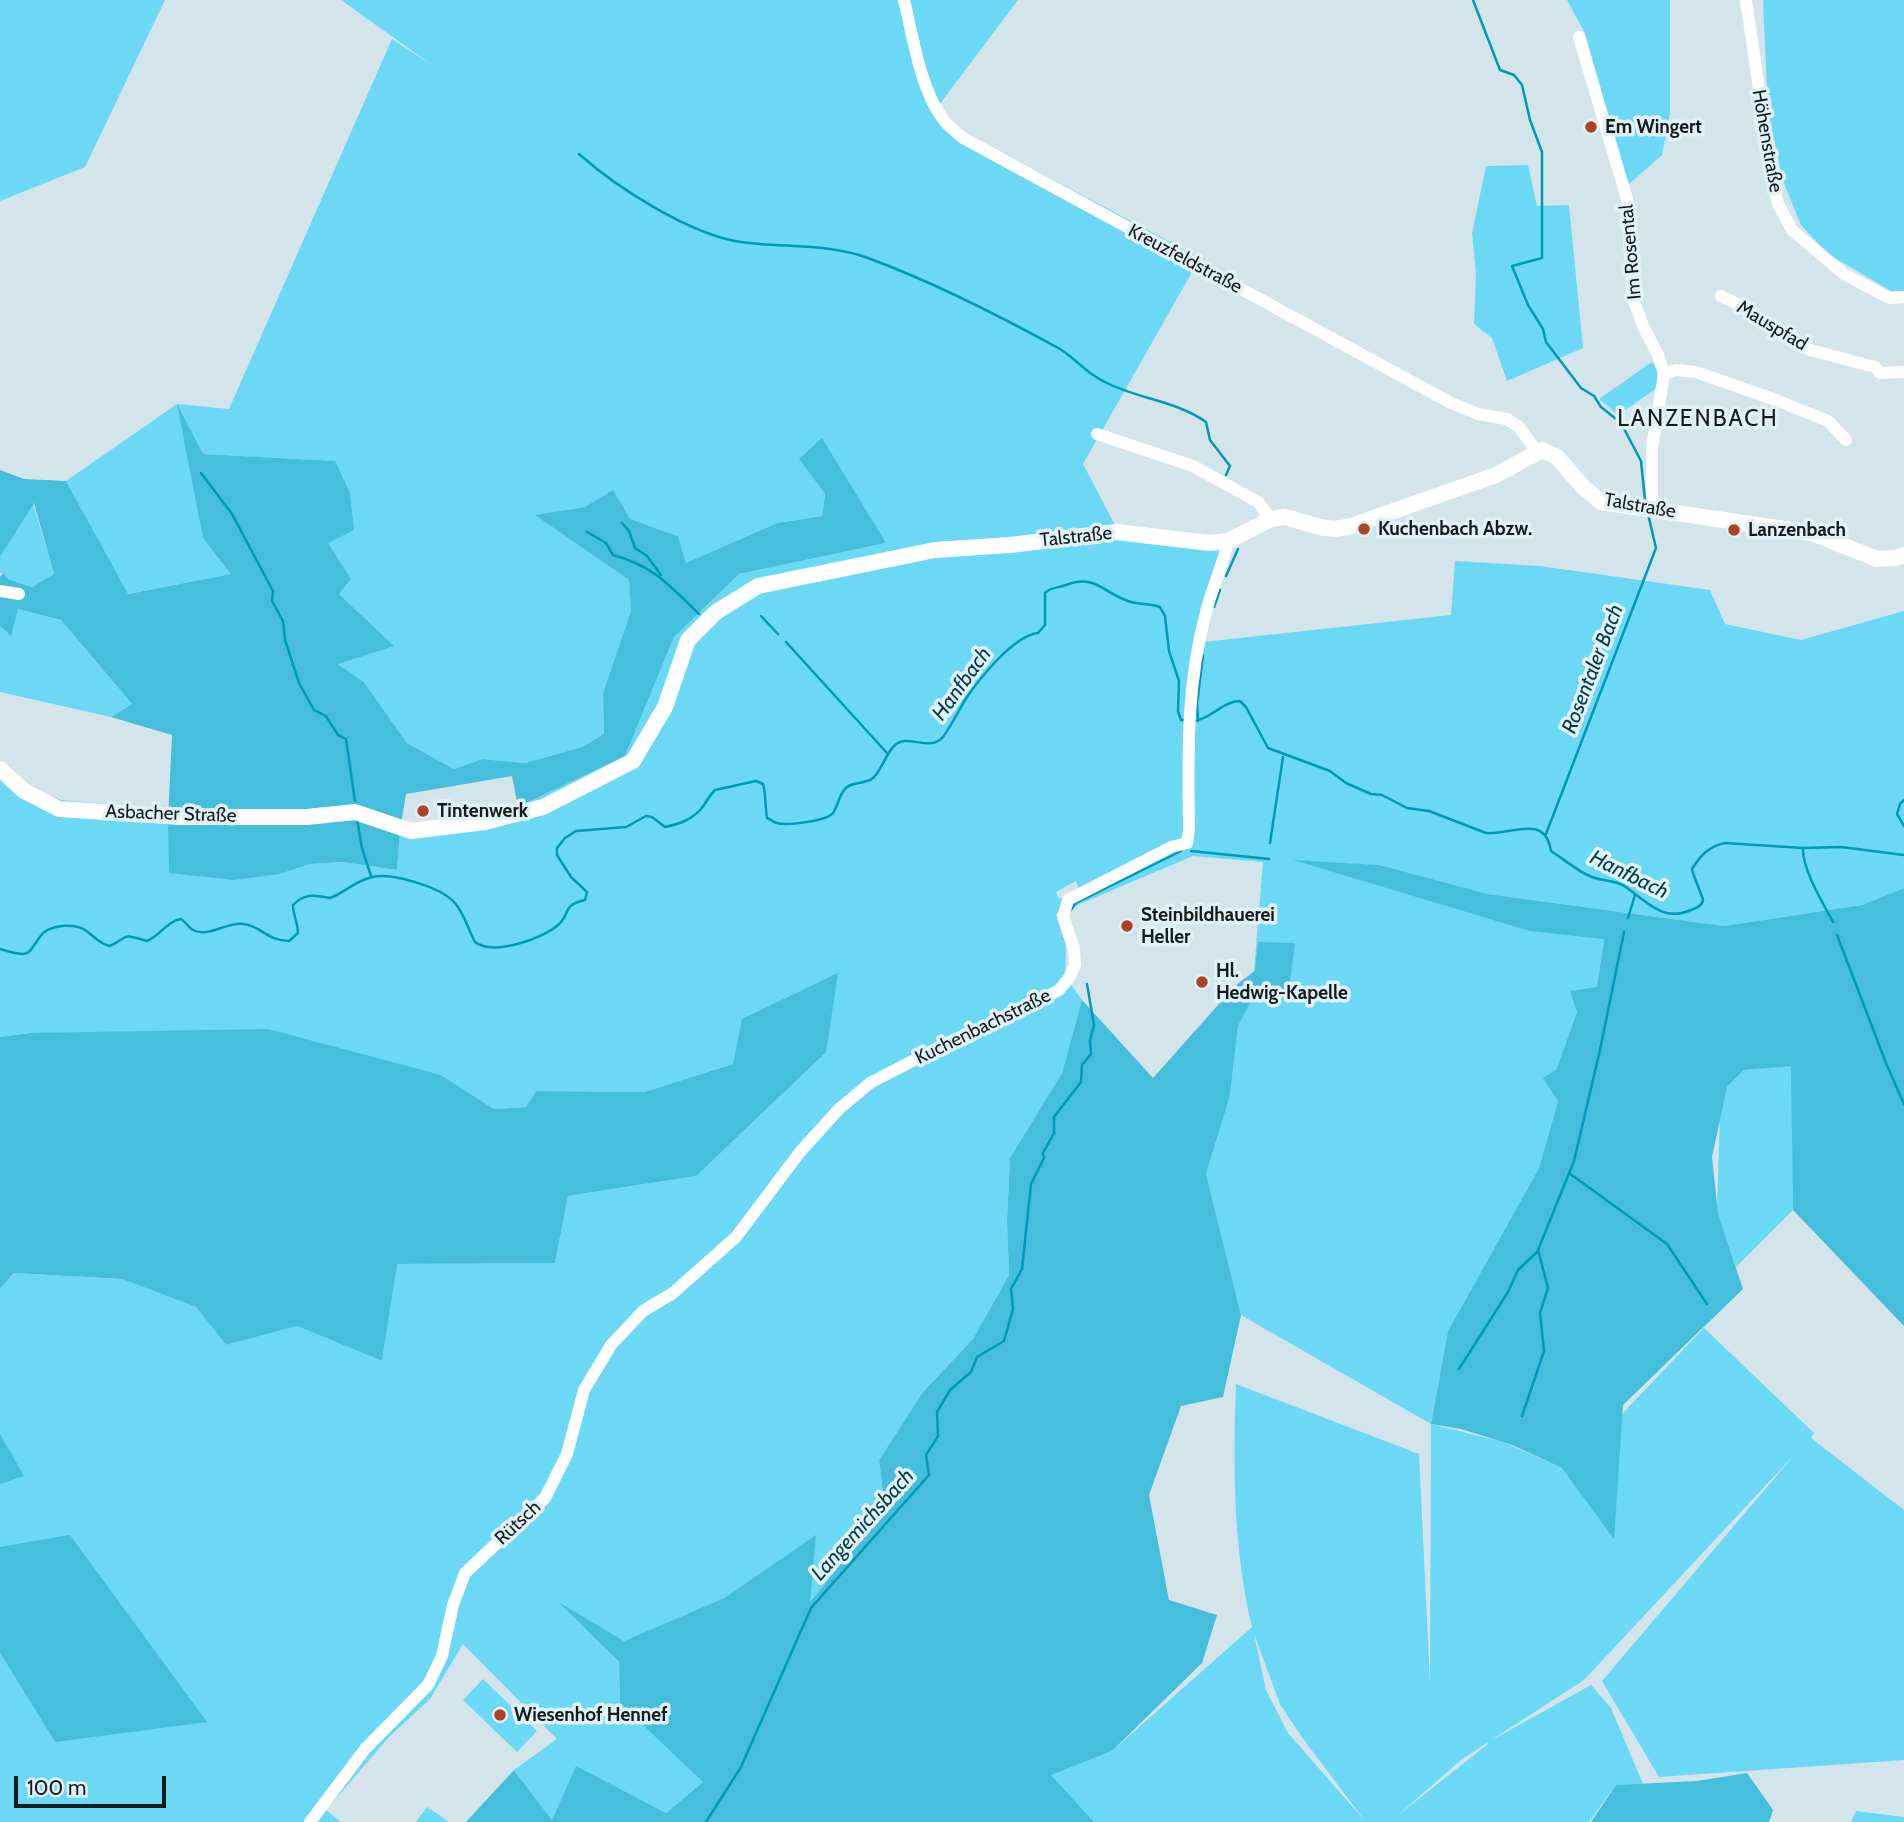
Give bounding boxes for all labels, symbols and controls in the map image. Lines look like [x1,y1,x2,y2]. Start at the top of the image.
street label: Höhenstraße [1747,88,1787,194]
place label: Em Wingert [1605,116,1702,138]
marker: Em Wingert [1583,119,1599,135]
street label: Im Rosental [1615,204,1647,300]
street label: Kreuzfeldstraße [1124,219,1246,299]
street label: Mauspfad [1732,296,1812,356]
district label: LANZENBACH [1619,405,1777,433]
street label: Talstraße [1602,488,1678,524]
place label: Kuchenbach Abzw. [1378,518,1532,540]
place label: Lanzenbach [1748,519,1846,541]
marker: Kuchenbach Abzw. [1356,521,1372,537]
street label: Talstraße [1039,522,1113,552]
marker: Lanzenbach [1726,522,1742,538]
water label: Rosentaler Bach [1557,601,1629,737]
water label: Hanfbach [927,643,997,725]
street label: Asbacher Straße [105,800,237,828]
place label: Tintenwerk [437,800,528,822]
marker: Tintenwerk [415,803,431,819]
water label: Hanfbach [1586,845,1672,905]
place label: Steinbildhauerei Heller [1141,904,1275,948]
marker: Steinbildhauerei Heller [1119,918,1135,934]
place label: Hl. Hedwig-Kapelle [1216,960,1348,1004]
marker: Hl. Hedwig-Kapelle [1194,974,1210,990]
street label: Kuchenbachstraße [912,984,1054,1070]
water label: Langemichsbach [806,1464,920,1586]
street label: Rütsch [490,1496,546,1550]
place label: Wiesenhof Hennef [514,1704,667,1726]
marker: Wiesenhof Hennef [492,1707,508,1723]
scale bar [18,1762,170,1806]
text: 100 m [27,1775,86,1800]

